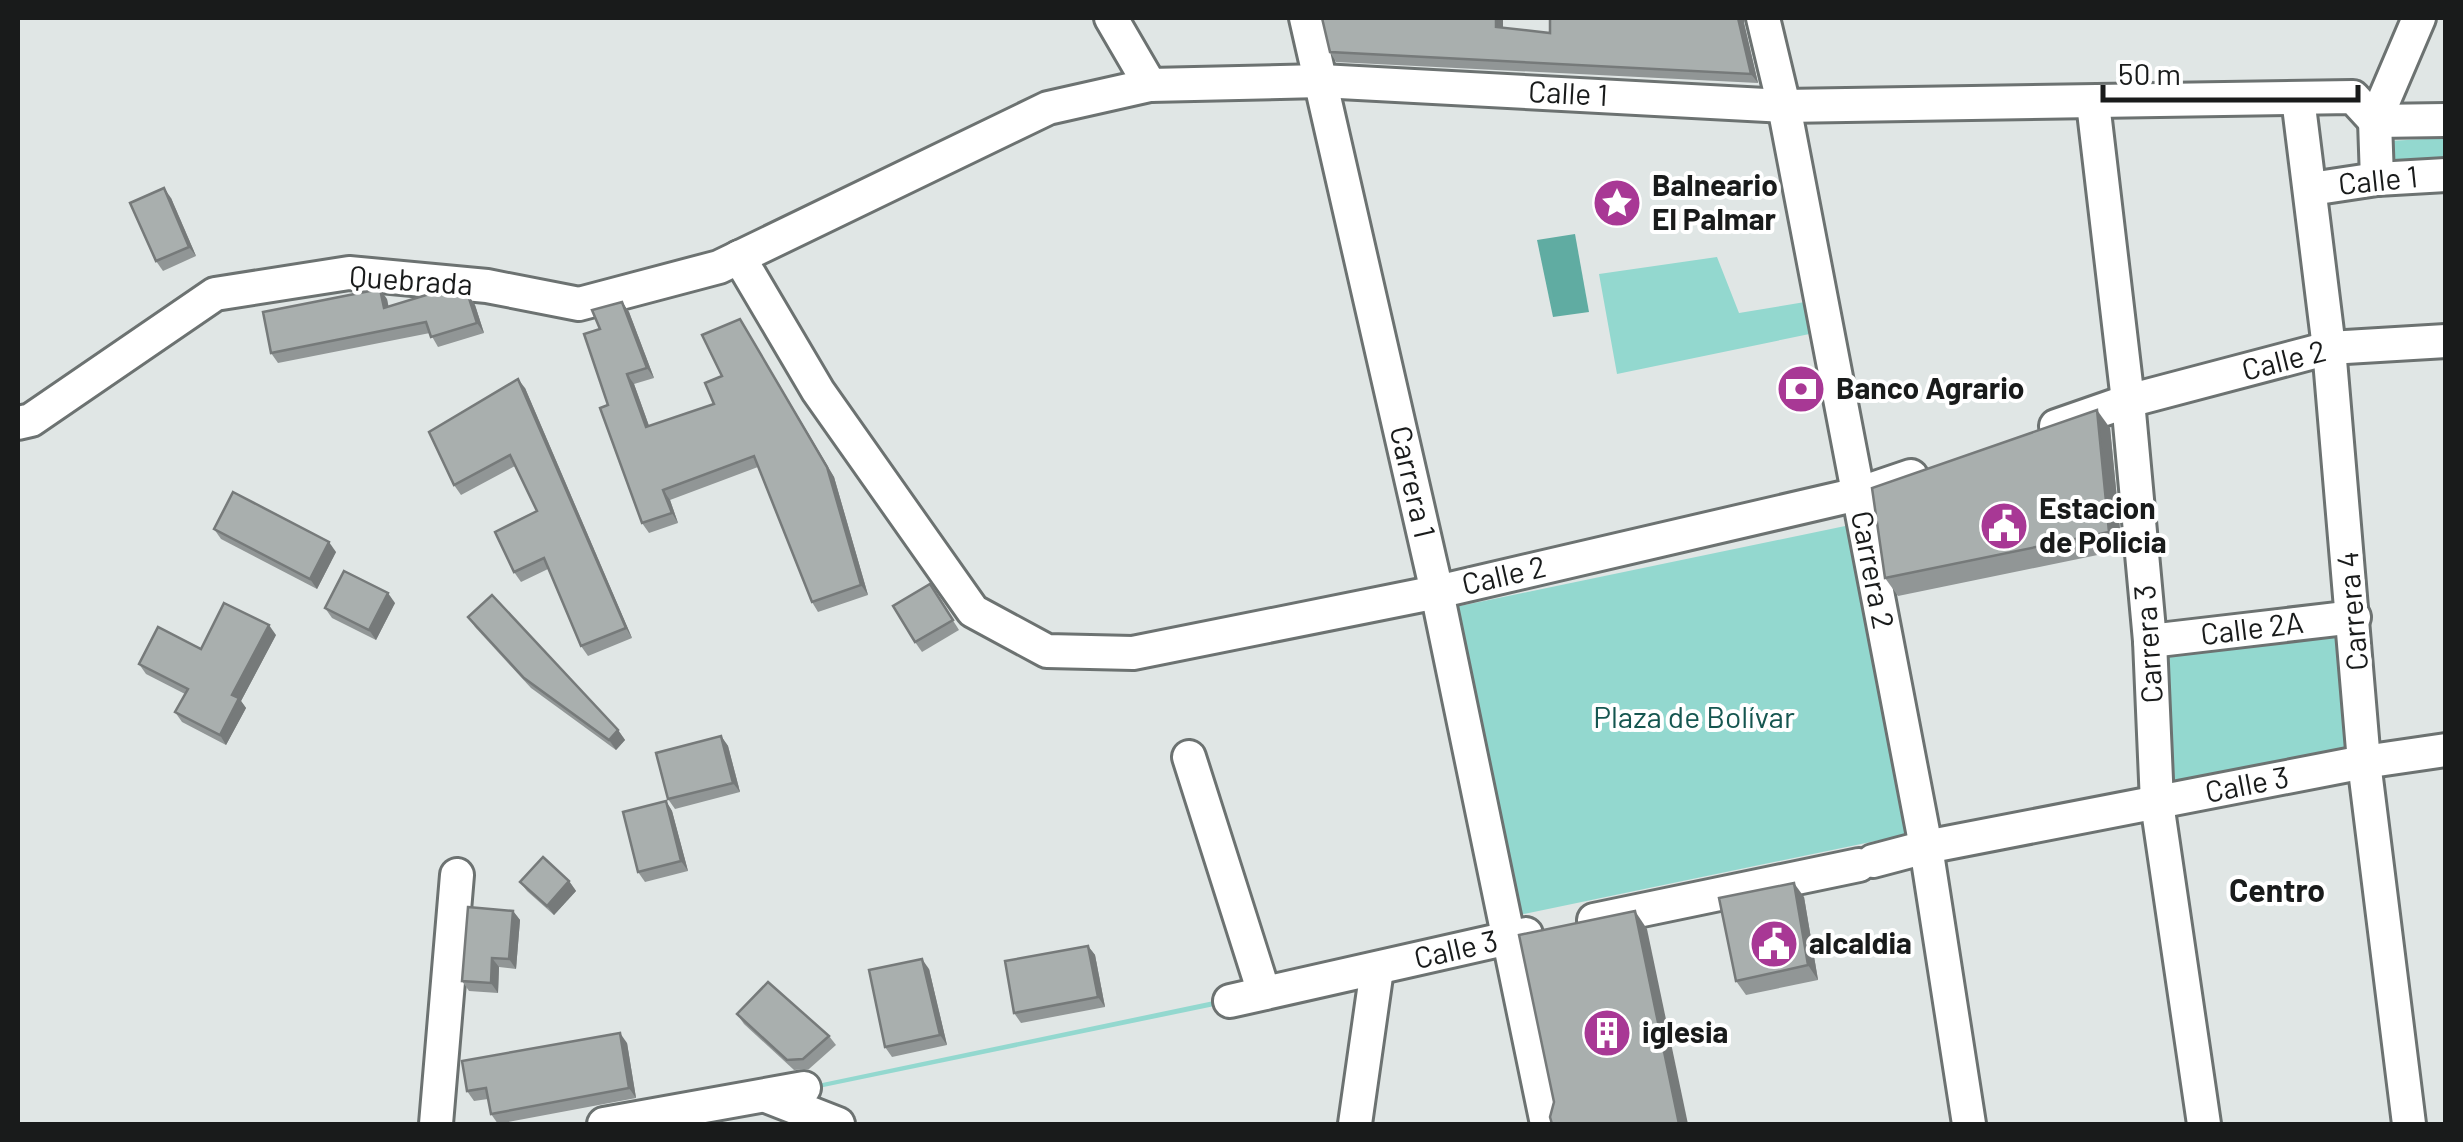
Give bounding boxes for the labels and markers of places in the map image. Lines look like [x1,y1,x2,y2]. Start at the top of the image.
place label: Balneario El Palmar [1652,166,1778,236]
place icon: Balneario El Palmar [1591,177,1643,229]
bank icon: Banco Agrario [1775,363,1827,415]
place label: Banco Agrario [1836,369,2025,405]
place label: Estacion de Policia [2039,489,2167,559]
public building icon: Estacion de Policia [1978,500,2030,552]
public building icon: alcaldia [1748,918,1800,970]
place label: alcaldia [1809,924,1912,960]
building icon: iglesia [1581,1007,1633,1059]
place label: iglesia [1642,1013,1728,1049]

